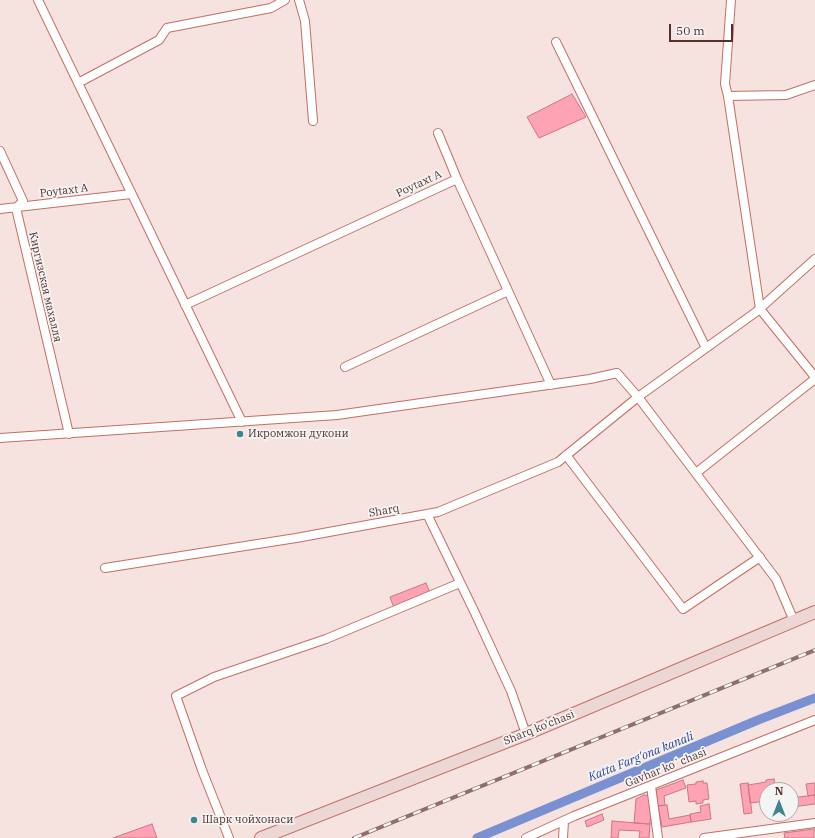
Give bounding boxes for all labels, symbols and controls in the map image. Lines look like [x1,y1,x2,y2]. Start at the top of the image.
scale bar [671,16,735,42]
text: 50 m [676,23,705,38]
street label: Poytaxt A [394,168,444,200]
street label: Poytaxt A [39,181,89,201]
street label: Киргизская махалля [26,231,64,343]
place label: Икромжон дукони [248,427,349,441]
marker: Икромжон дукони [235,429,245,439]
street label: Sharq [368,502,400,520]
street label: Sharq ko'chasi [502,708,576,748]
water label: Katta Farg'ona kanali [586,729,696,785]
street label: Gavhar koʻchasi [623,746,709,790]
north arrow [759,782,799,822]
text: N [775,784,783,798]
place label: Шарк чойхонаси [202,813,293,827]
marker: Шарк чойхонаси [189,815,199,825]

